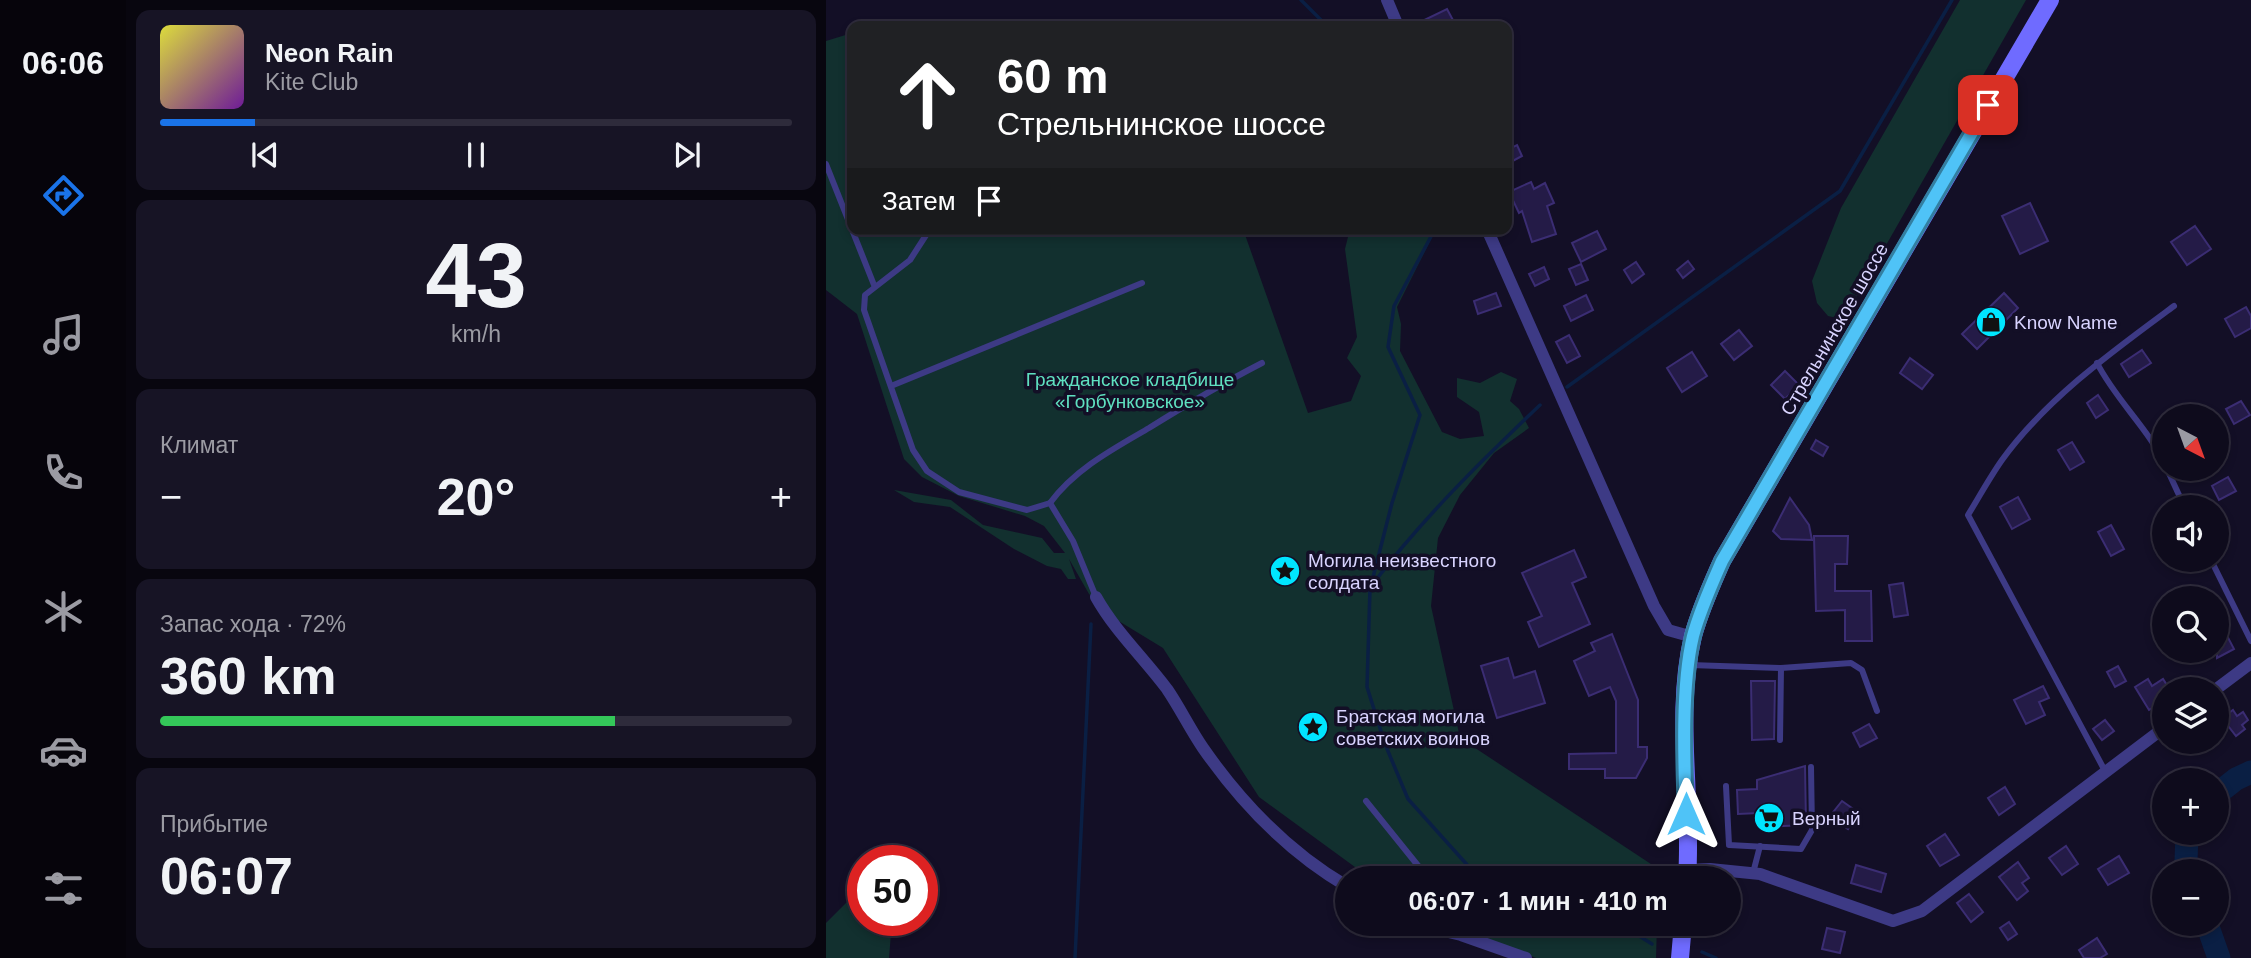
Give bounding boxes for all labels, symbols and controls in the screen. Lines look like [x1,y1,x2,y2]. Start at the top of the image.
text: Neon Rain [265,38,394,68]
text: 06:06 [22,45,104,81]
icon: ahead [882,49,973,140]
text: 60 m [997,49,1109,103]
text: Kite Club [265,69,358,95]
pin [1958,75,2018,135]
icon: arrive [1969,86,2007,124]
text: Стрельнинское шоссе [997,106,1326,142]
icon: previous [246,136,284,174]
icon: pause [457,136,495,174]
icon: next [668,136,706,174]
icon: directions [39,171,88,220]
icon: arrive [970,182,1008,220]
text: Затем [882,186,956,216]
text: 43 [425,225,527,326]
street label: Стрельнинское шоссе [1777,239,1892,419]
shop icon: Know Name [1974,305,2008,339]
icon: music [39,310,88,359]
place label: Know Name [2014,312,2118,333]
text: km/h [451,321,501,347]
park label: Гражданское кладбище «Горбунковское» [1026,369,1234,412]
north arrow [2152,404,2230,481]
map controls [2152,404,2229,936]
text: Климат [160,432,238,458]
icon: phone [39,448,88,497]
text: 20° [437,468,515,526]
text: − [160,476,182,518]
text: + [770,476,792,518]
button: sound [2152,495,2229,572]
place label: Могила неизвестного солдата [1308,550,1496,593]
place icon: Могила неизвестного солдата [1268,554,1302,588]
button: search [2152,586,2229,663]
icon: climate [39,587,88,636]
text: Запас хода · 72% [160,611,346,637]
text: 360 km [160,647,336,705]
button: layers [2152,677,2229,754]
place label: Братская могила советских воинов [1336,706,1490,749]
place icon: Братская могила советских воинов [1296,710,1330,744]
icon: car [39,726,88,775]
button: + [2152,768,2229,845]
position arrow [1649,777,1723,851]
supermarket icon: Верный [1752,801,1786,835]
place label: Верный [1792,808,1861,829]
text: Прибытие [160,811,268,837]
speed limit sign: 50 [847,845,938,936]
text: 06:07 [160,847,293,905]
button: − [2152,859,2229,936]
icon: filters [39,864,88,913]
text: 06:07 · 1 мин · 410 m [1408,886,1668,916]

